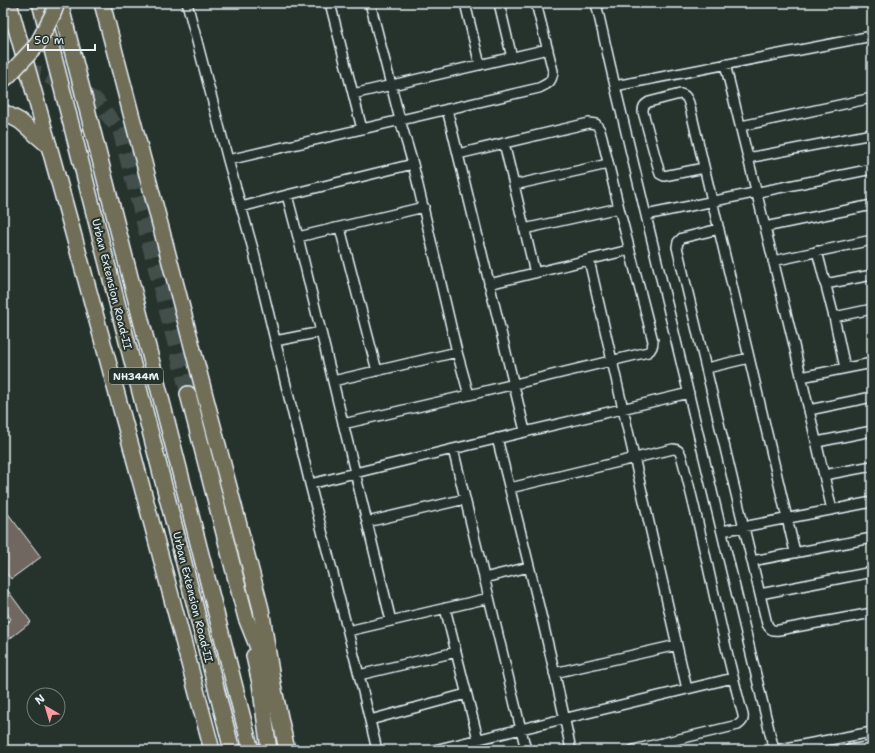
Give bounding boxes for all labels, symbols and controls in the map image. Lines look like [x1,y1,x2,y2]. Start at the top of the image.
scale bar [28,26,95,52]
text: 50 m [34,32,64,48]
street label: Urban Extension Road-II [88,217,135,351]
road number: NH344M [109,368,163,384]
street label: Urban Extension Road-II [169,530,216,664]
north arrow [26,687,66,727]
text: N [32,691,48,708]

